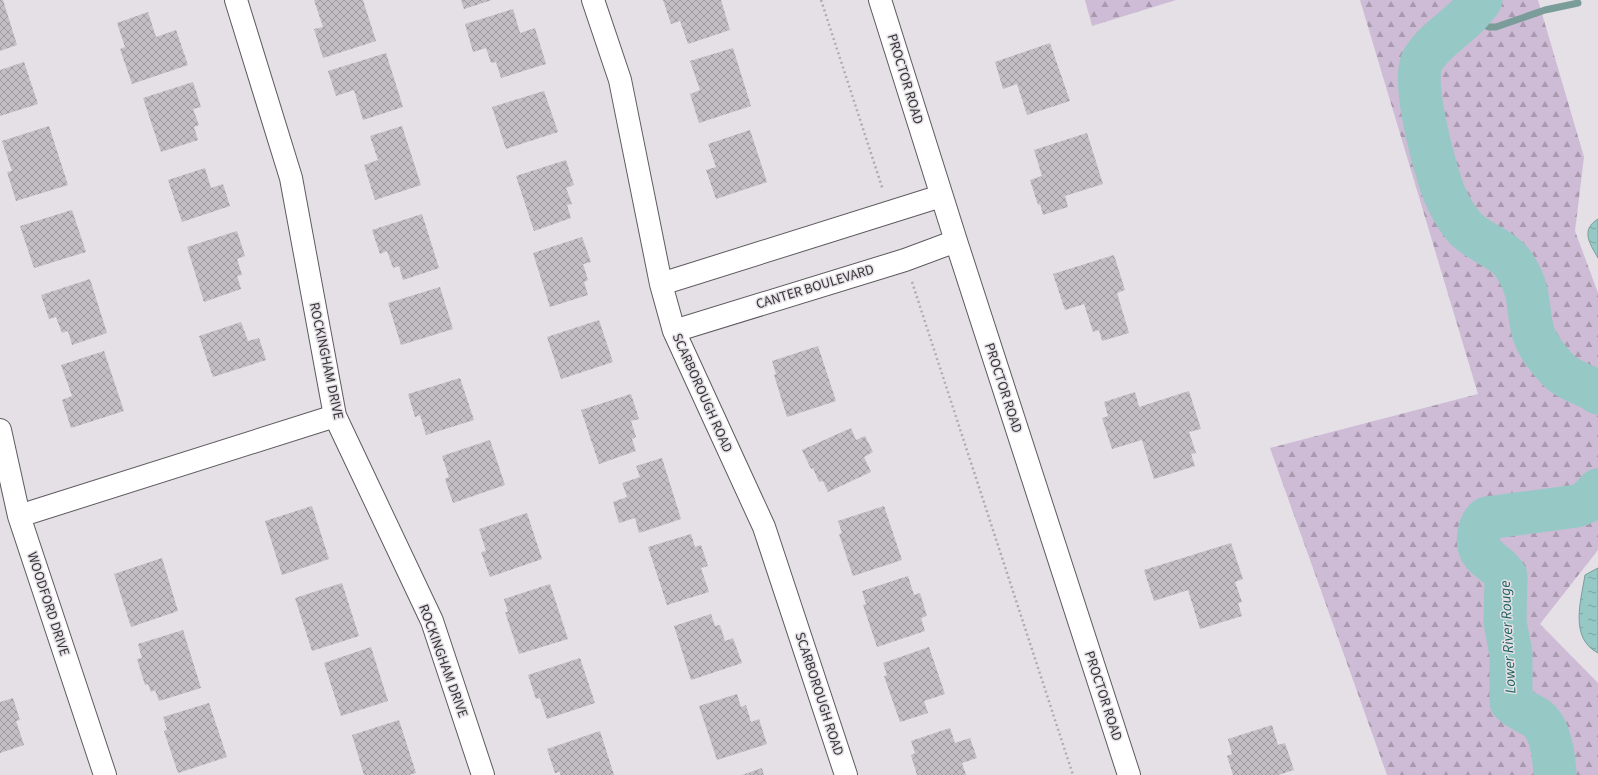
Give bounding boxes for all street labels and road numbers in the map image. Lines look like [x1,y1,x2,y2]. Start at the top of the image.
street label: PROCTOR ROAD [882,31,928,127]
street label: CANTER BOULEVARD [754,260,876,314]
street label: ROCKINGHAM DRIVE [304,301,348,421]
street label: SCARBOROUGH ROAD [667,330,737,456]
street label: PROCTOR ROAD [979,340,1027,436]
street label: WOODFORD DRIVE [22,549,74,659]
street label: ROCKINGHAM DRIVE [413,602,473,720]
street label: SCARBOROUGH ROAD [790,630,848,758]
street label: PROCTOR ROAD [1079,648,1127,744]

